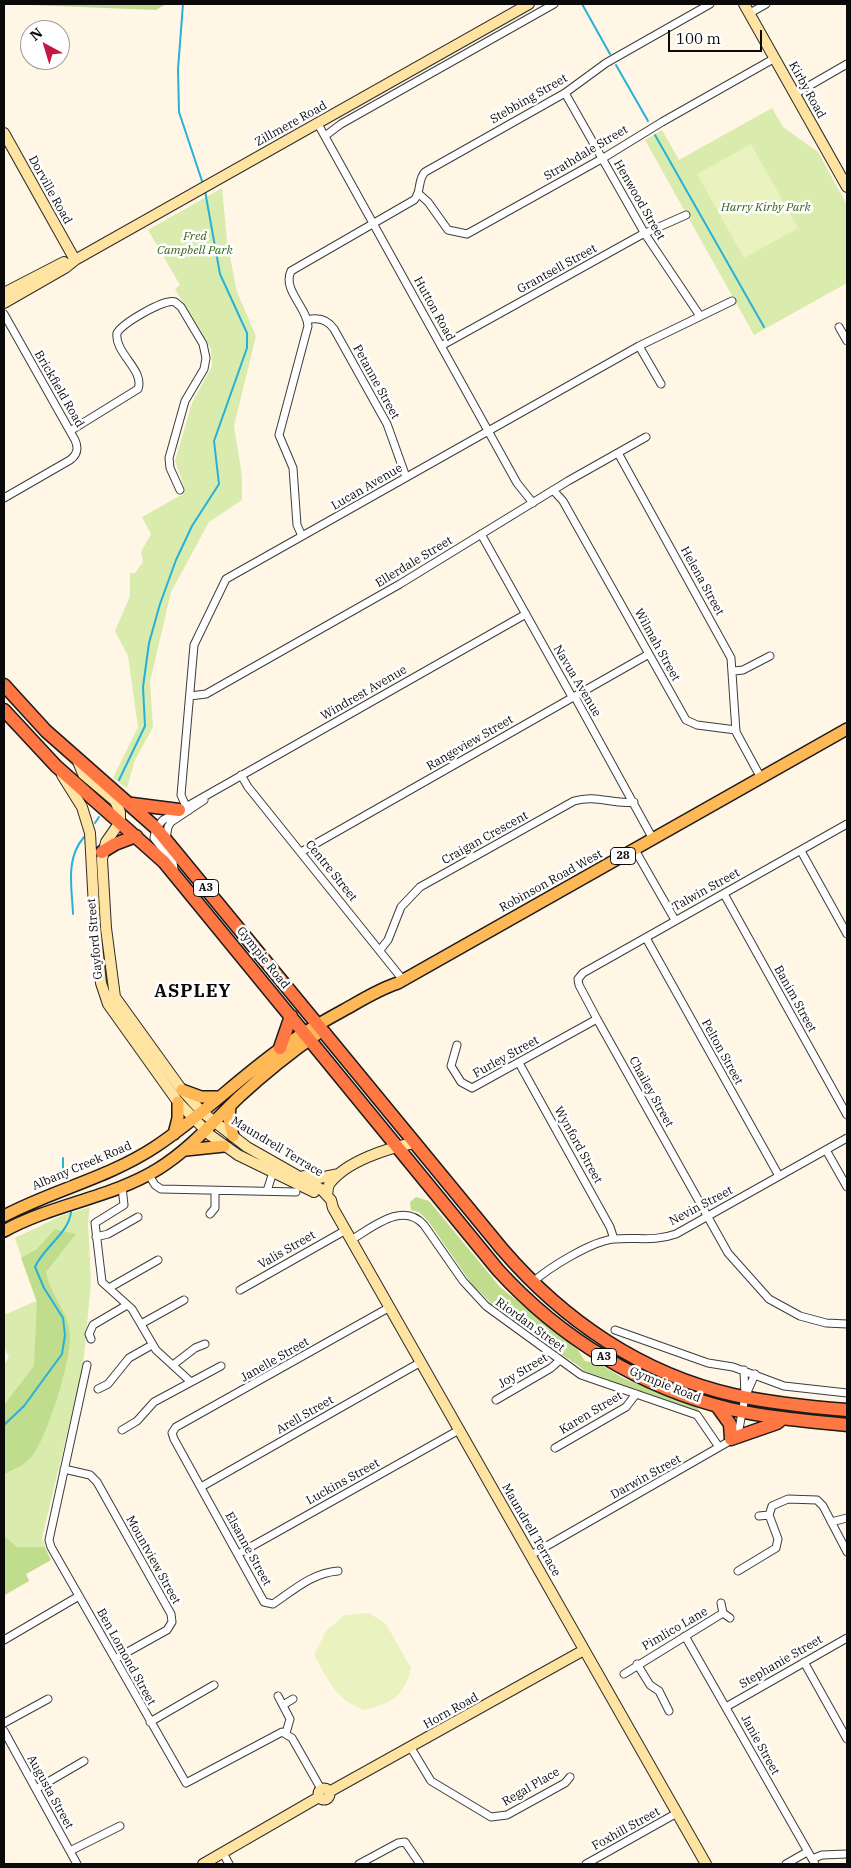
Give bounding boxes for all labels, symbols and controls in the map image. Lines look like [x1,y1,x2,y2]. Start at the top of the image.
north arrow [20,20,70,70]
scale bar [671,20,765,52]
text: N [26,24,46,45]
text: 100 m [676,29,721,48]
street label: Kirby Road [786,59,828,121]
street label: Stebbing Street [488,71,570,127]
street label: Zillmere Road [253,98,329,150]
street label: Strathdale Street [542,122,630,184]
street label: Dorville Road [25,153,75,227]
street label: Henwood Street [610,157,668,243]
park label: Harry Kirby Park [721,201,811,215]
park label: Fred Campbell Park [157,230,233,258]
street label: Grantsell Street [515,241,599,297]
street label: Hutton Road [410,274,458,344]
street label: Petanne Street [350,342,402,422]
street label: Brickfield Road [31,348,87,430]
street label: Lucan Avenue [329,461,405,513]
street label: Ellerdale Street [373,533,455,591]
street label: Helena Street [677,544,727,618]
street label: Wilmah Street [631,606,683,684]
street label: Navua Avenue [550,643,604,719]
street label: Windrest Avenue [318,663,410,723]
street label: Rangeview Street [424,712,516,774]
street label: Craigan Crescent [439,808,531,868]
street label: Centre Street [302,838,360,904]
street label: Robinson Road West [497,847,605,915]
road number: 28 [610,848,636,864]
street label: Talwin Street [670,866,742,914]
road number: A3 [194,880,218,896]
street label: Gayford Street [84,898,106,980]
street label: Gympie Road [234,924,292,992]
street label: Banim Street [771,963,819,1035]
district label: ASPLEY [154,981,232,1003]
street label: Pelton Street [698,1017,746,1087]
street label: Furley Street [471,1033,541,1081]
street label: Chailey Street [626,1054,676,1130]
street label: Wynford Street [551,1104,605,1186]
street label: Maundrell Terrace [229,1114,325,1180]
street label: Albany Creek Road [30,1139,134,1193]
street label: Nevin Street [667,1183,735,1229]
street label: Valis Street [256,1228,318,1272]
street label: Riordan Street [493,1295,567,1355]
street label: Janelle Street [238,1335,312,1385]
road number: A3 [592,1348,616,1365]
street label: Joy Street [496,1351,550,1391]
street label: Gympie Road [627,1364,703,1406]
street label: Karen Street [557,1389,625,1437]
street label: Arell Street [274,1393,336,1437]
street label: Darwin Street [608,1452,684,1502]
street label: Luckins Street [304,1456,382,1508]
street label: Maundrell Terrace [499,1481,563,1579]
street label: Elsanne Street [222,1510,274,1588]
street label: Mountview Street [123,1513,183,1607]
street label: Pimlico Lane [640,1604,710,1654]
street label: Ben Lomond Street [93,1606,159,1708]
street label: Stephanie Street [737,1632,825,1692]
street label: Horn Road [421,1690,481,1732]
street label: Janie Street [738,1712,782,1778]
street label: Augusta Street [24,1752,76,1832]
street label: Regal Place [500,1765,562,1809]
street label: Foxhill Street [590,1804,662,1854]

